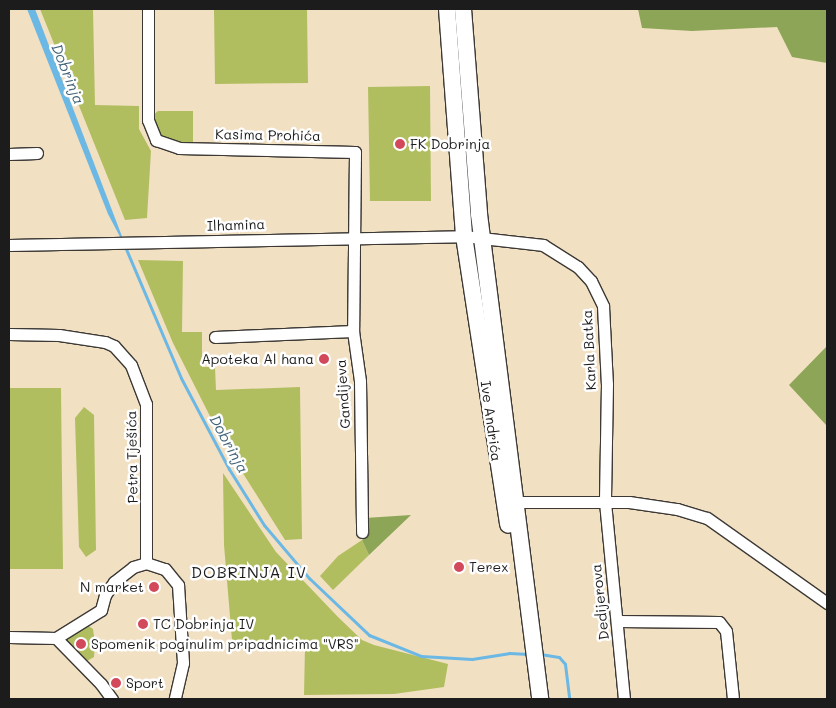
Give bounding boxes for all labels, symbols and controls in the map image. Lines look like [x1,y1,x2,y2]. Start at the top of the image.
water label: Dobrinja [48,41,88,107]
street label: Kasima Prohića [215,126,321,144]
place label: FK Dobrinja [410,136,490,152]
marker: FK Dobrinja [394,138,406,150]
street label: Ilhamina [207,216,265,234]
street label: Karla Batka [578,309,600,391]
place label: Apoteka Al hana [201,351,314,367]
marker: Apoteka Al hana [318,353,330,365]
street label: Gandijeva [332,359,354,429]
street label: Ive Andrića [477,380,505,462]
street label: Petra Tješića [123,410,141,504]
water label: Dobrinja [206,412,252,476]
place label: Terex [469,559,508,575]
marker: Terex [453,561,465,573]
district label: DOBRINJA IV [190,562,308,582]
street label: Dedijerova [588,563,612,641]
place label: N market [80,579,144,595]
marker: N market [148,581,160,593]
place label: TC Dobrinja IV [153,616,254,632]
marker: TC Dobrinja IV [137,618,149,630]
place label: Spomenik poginulim pripadnicima "VRS" [91,636,359,652]
marker: Spomenik poginulim pripadnicima "VRS" [75,638,87,650]
place label: Sport [126,675,164,691]
marker: Sport [110,677,122,689]

